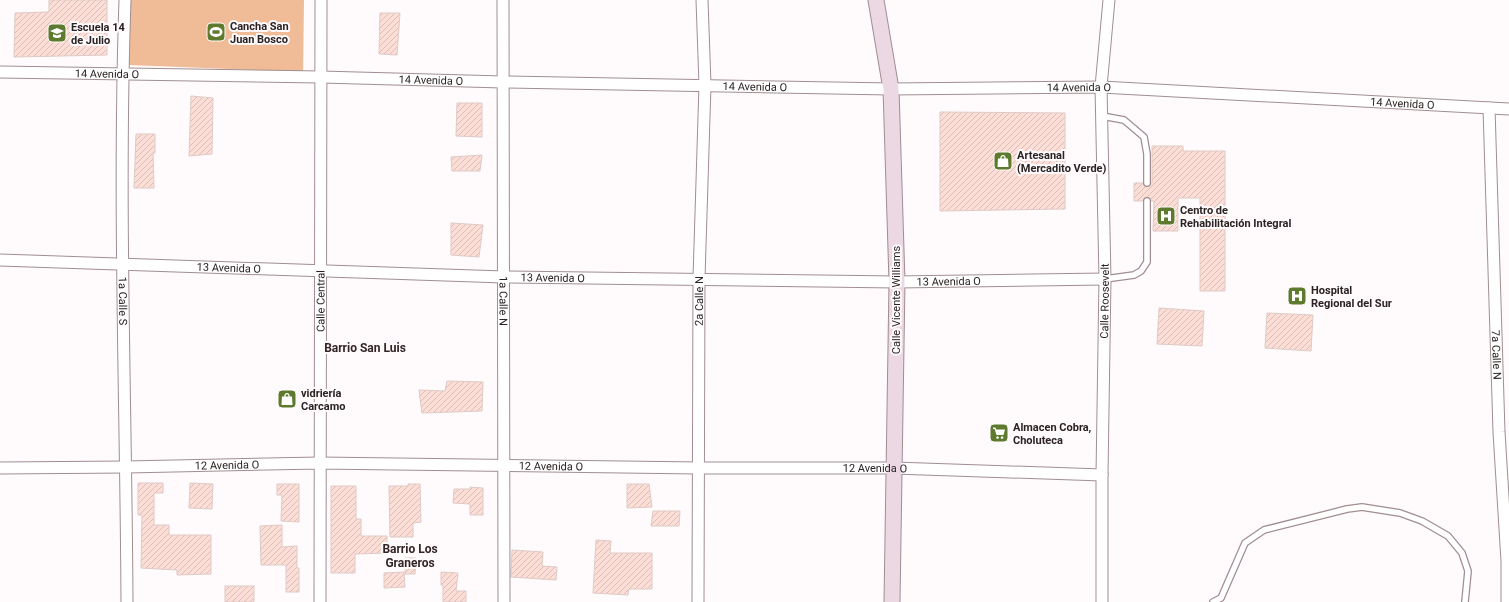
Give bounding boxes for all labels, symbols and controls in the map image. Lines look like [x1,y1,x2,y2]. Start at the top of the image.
place label: Cancha San Juan Bosco [230,20,289,46]
place label: Escuela 14 de Julio [71,21,126,47]
sports icon: Cancha San Juan Bosco [205,21,227,43]
school or university icon: Escuela 14 de Julio [46,22,68,44]
street label: 14 Avenida O [75,67,139,81]
street label: 14 Avenida O [399,73,463,88]
street label: 14 Avenida O [723,80,787,94]
street label: 14 Avenida O [1047,81,1111,95]
street label: 14 Avenida O [1370,96,1435,112]
place label: Artesanal (Mercadito Verde) [1017,149,1107,175]
shop icon: Artesanal (Mercadito Verde) [992,150,1014,172]
place label: Centro de Rehabilitación Integral [1180,204,1291,230]
hospital icon: Centro de Rehabilitación Integral [1155,205,1177,227]
street label: Calle Vicente Williams [890,246,903,354]
street label: 13 Avenida O [196,261,261,276]
street label: Calle Roosevelt [1098,263,1112,339]
street label: Calle Central [314,270,328,332]
street label: 13 Avenida O [520,271,585,285]
street label: 13 Avenida O [916,275,981,289]
street label: 1a Calle N [496,276,510,326]
street label: 2a Calle N [693,276,706,326]
street label: 1a Calle S [116,277,129,326]
place label: Hospital Regional del Sur [1311,284,1392,310]
hospital icon: Hospital Regional del Sur [1286,285,1308,307]
street label: 7a Calle N [1489,330,1503,380]
district label: Barrio San Luis [324,341,406,355]
place label: vidriería Carcamo [301,387,345,413]
shop icon: vidriería Carcamo [276,388,298,410]
place label: Almacen Cobra, Choluteca [1013,421,1092,447]
supermarket icon: Almacen Cobra, Choluteca [988,422,1010,444]
street label: 12 Avenida O [195,458,259,473]
street label: 12 Avenida O [519,460,583,473]
street label: 12 Avenida O [843,462,907,475]
district label: Barrio Los Graneros [382,542,438,570]

